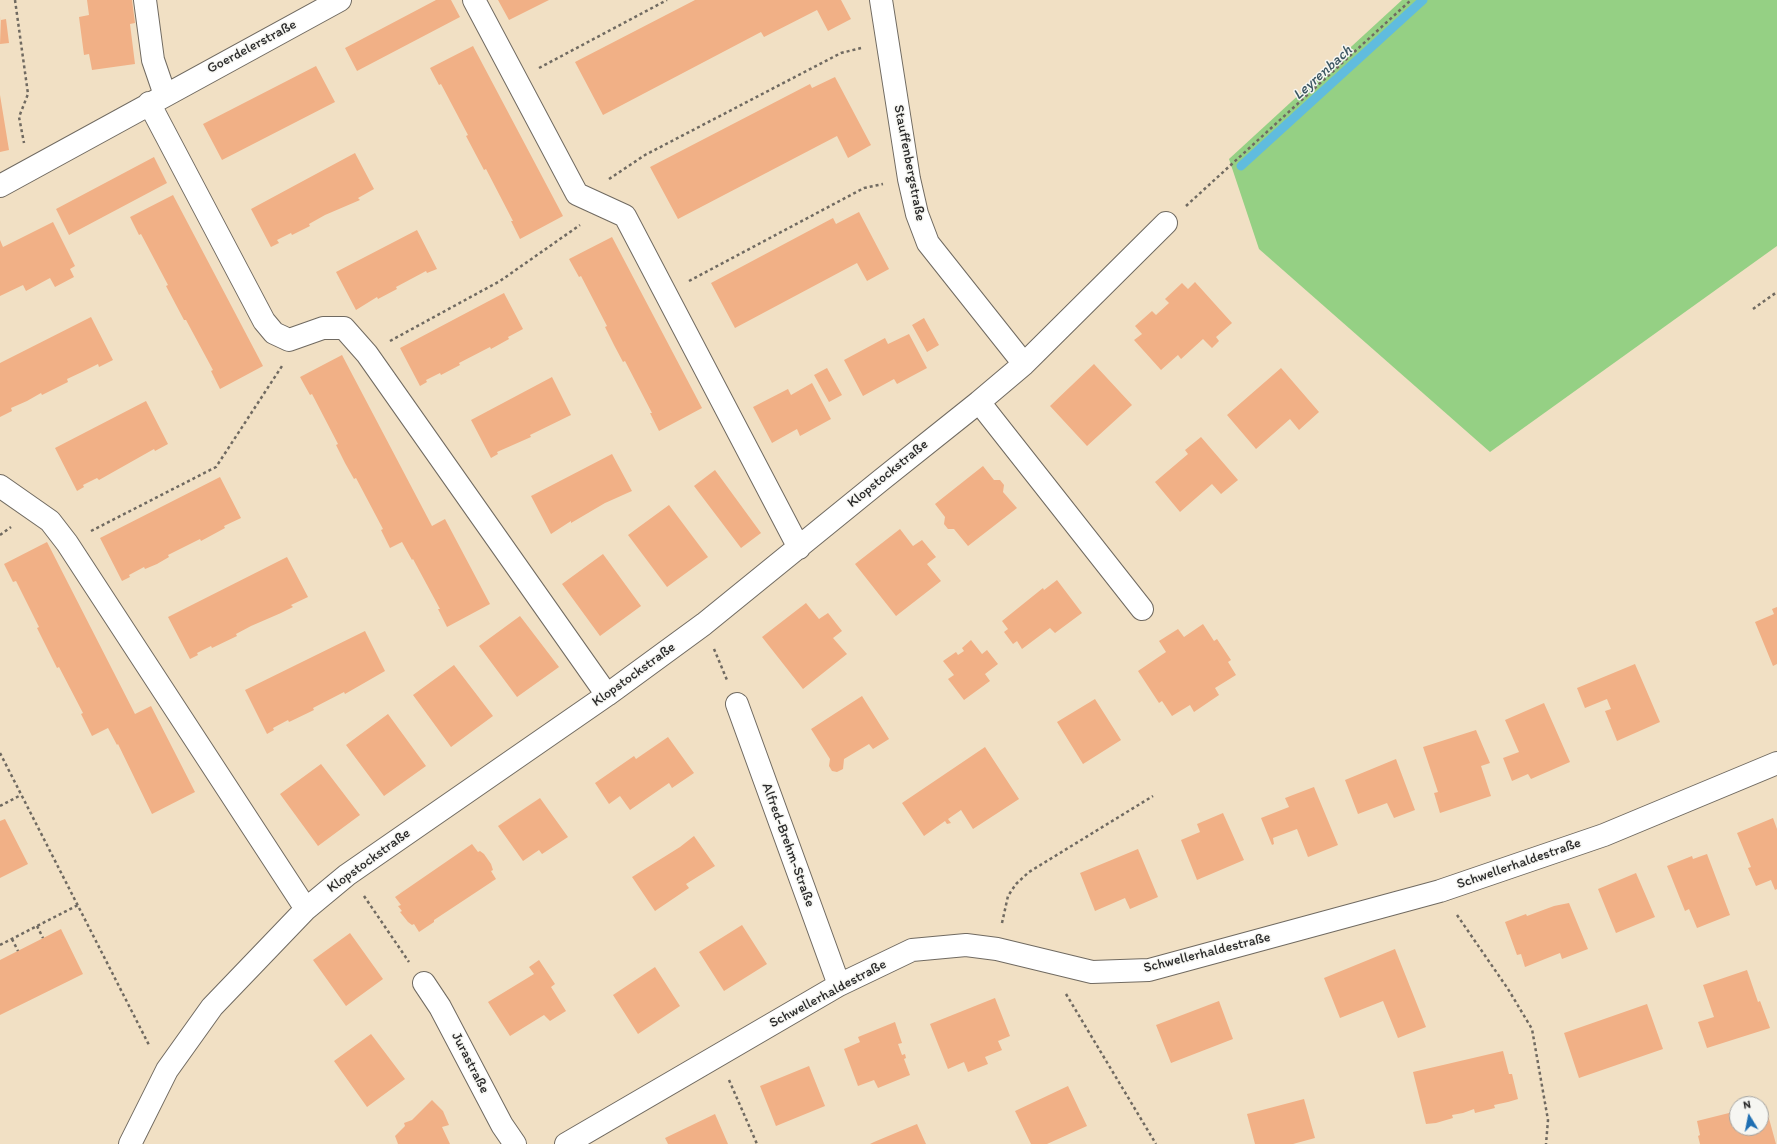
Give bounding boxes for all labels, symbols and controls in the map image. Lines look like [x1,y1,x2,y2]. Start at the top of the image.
street label: Goerdelerstraße [204,16,300,78]
water label: Leyrenbach [1290,42,1356,104]
street label: Stauffenbergstraße [889,103,929,223]
street label: Klopstockstraße [844,436,932,512]
street label: Klopstockstraße [589,639,679,711]
street label: Alfred-Brehm-Straße [758,781,818,909]
street label: Klopstockstraße [324,825,414,897]
street label: Schwellerhaldestraße [1455,835,1583,893]
street label: Schwellerhaldestraße [1142,929,1272,977]
street label: Schwellerhaldestraße [767,956,889,1032]
street label: Jurastraße [447,1030,493,1096]
north arrow [1729,1096,1769,1136]
text: N [1742,1098,1752,1112]

